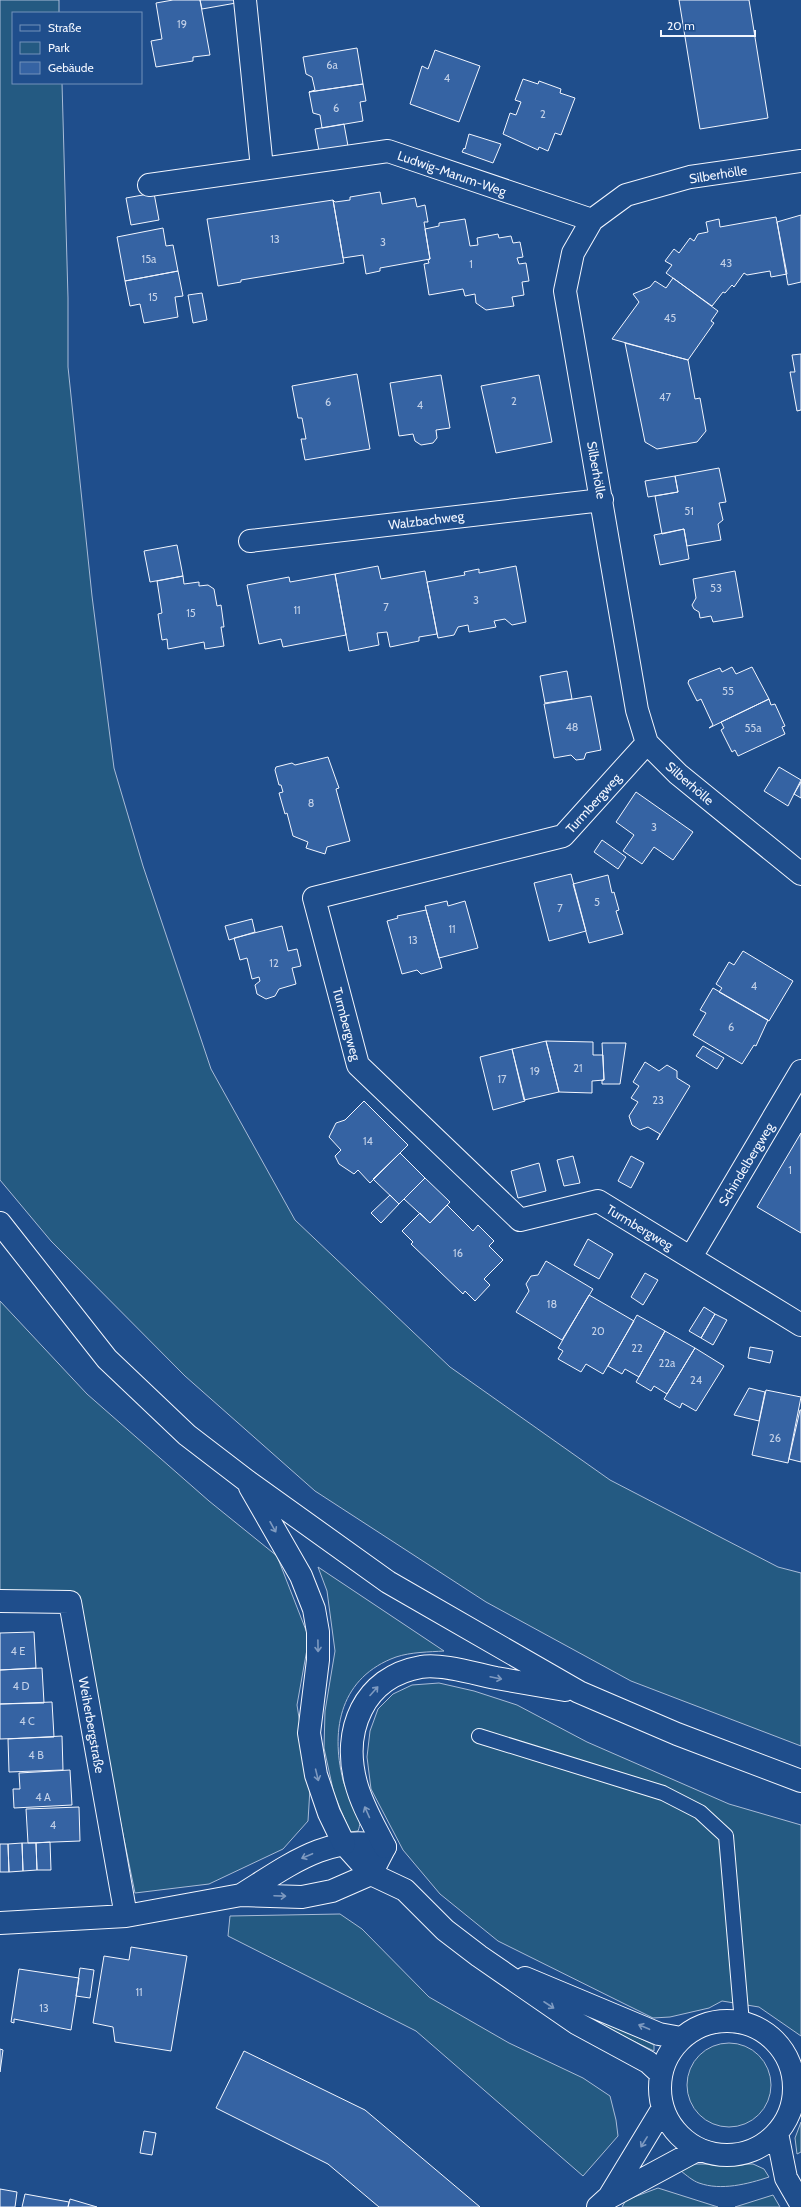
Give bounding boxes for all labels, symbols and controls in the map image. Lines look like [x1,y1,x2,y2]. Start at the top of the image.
legend [12,12,142,84]
scale bar [661,12,755,38]
house number: 19 [177,17,187,31]
text: 20 m [667,18,695,33]
text: Straße [48,20,81,35]
text: Park [48,40,70,55]
house number: 6a [326,58,338,72]
text: Gebäude [48,60,94,75]
house number: 4 [444,71,451,85]
house number: 6 [333,101,339,115]
house number: 2 [540,107,546,121]
street label: Ludwig-Marum-Weg [396,147,509,199]
street label: Silberhölle [688,161,748,186]
house number: 13 [270,232,280,246]
house number: 3 [380,235,386,249]
house number: 15a [142,252,157,266]
house number: 43 [720,256,732,270]
house number: 1 [469,257,473,271]
house number: 15 [148,290,158,304]
house number: 45 [664,311,676,325]
house number: 47 [659,390,671,404]
house number: 2 [511,394,517,408]
house number: 6 [325,395,331,409]
house number: 4 [417,398,424,412]
street label: Silberhölle [584,440,610,500]
house number: 51 [684,504,694,518]
street label: Walzbachweg [387,507,465,533]
house number: 53 [710,581,722,595]
house number: 3 [473,593,479,607]
house number: 7 [383,600,389,614]
house number: 11 [293,603,301,617]
house number: 15 [186,606,196,620]
house number: 55 [722,684,734,698]
house number: 48 [565,720,579,734]
house number: 55a [744,721,762,735]
street label: Silberhölle [663,758,717,808]
street label: Turmbergweg [562,769,624,836]
house number: 8 [308,796,314,810]
house number: 3 [651,820,657,834]
house number: 5 [594,895,600,909]
house number: 7 [557,901,563,915]
house number: 11 [448,922,456,936]
house number: 13 [408,933,418,947]
house number: 12 [269,956,279,970]
house number: 4 [751,979,758,993]
street label: Turmbergweg [330,986,365,1063]
house number: 6 [728,1020,734,1034]
house number: 21 [573,1061,583,1075]
house number: 19 [530,1064,540,1078]
house number: 17 [497,1072,507,1086]
house number: 23 [652,1093,664,1107]
street label: Schindelbergweg [715,1119,777,1209]
house number: 14 [363,1134,374,1148]
house number: 1 [788,1163,792,1177]
street label: Turmbergweg [604,1201,677,1253]
house number: 16 [453,1246,463,1260]
house number: 18 [547,1297,557,1311]
house number: 20 [591,1324,605,1338]
house number: 22 [631,1341,643,1355]
house number: 22a [659,1356,676,1370]
house number: 24 [690,1373,703,1387]
house number: 26 [769,1431,781,1445]
one-way arrow [269,1521,277,1533]
one-way arrow [314,1639,322,1652]
house number: 4 E [11,1644,25,1658]
one-way arrow [489,1674,502,1682]
street label: Weiherbergstraße [76,1676,108,1775]
house number: 4 D [13,1679,29,1693]
one-way arrow [369,1685,378,1696]
house number: 4 C [19,1714,35,1728]
house number: 4 B [28,1748,44,1762]
one-way arrow [314,1768,321,1781]
house number: 4 A [35,1790,51,1804]
one-way arrow [363,1807,371,1819]
house number: 4 [50,1818,57,1832]
one-way arrow [302,1852,314,1860]
one-way arrow [273,1893,286,1900]
house number: 11 [135,1985,143,1999]
house number: 13 [39,2001,49,2015]
one-way arrow [543,2001,554,2009]
one-way arrow [638,2023,650,2030]
one-way arrow [639,2136,647,2148]

